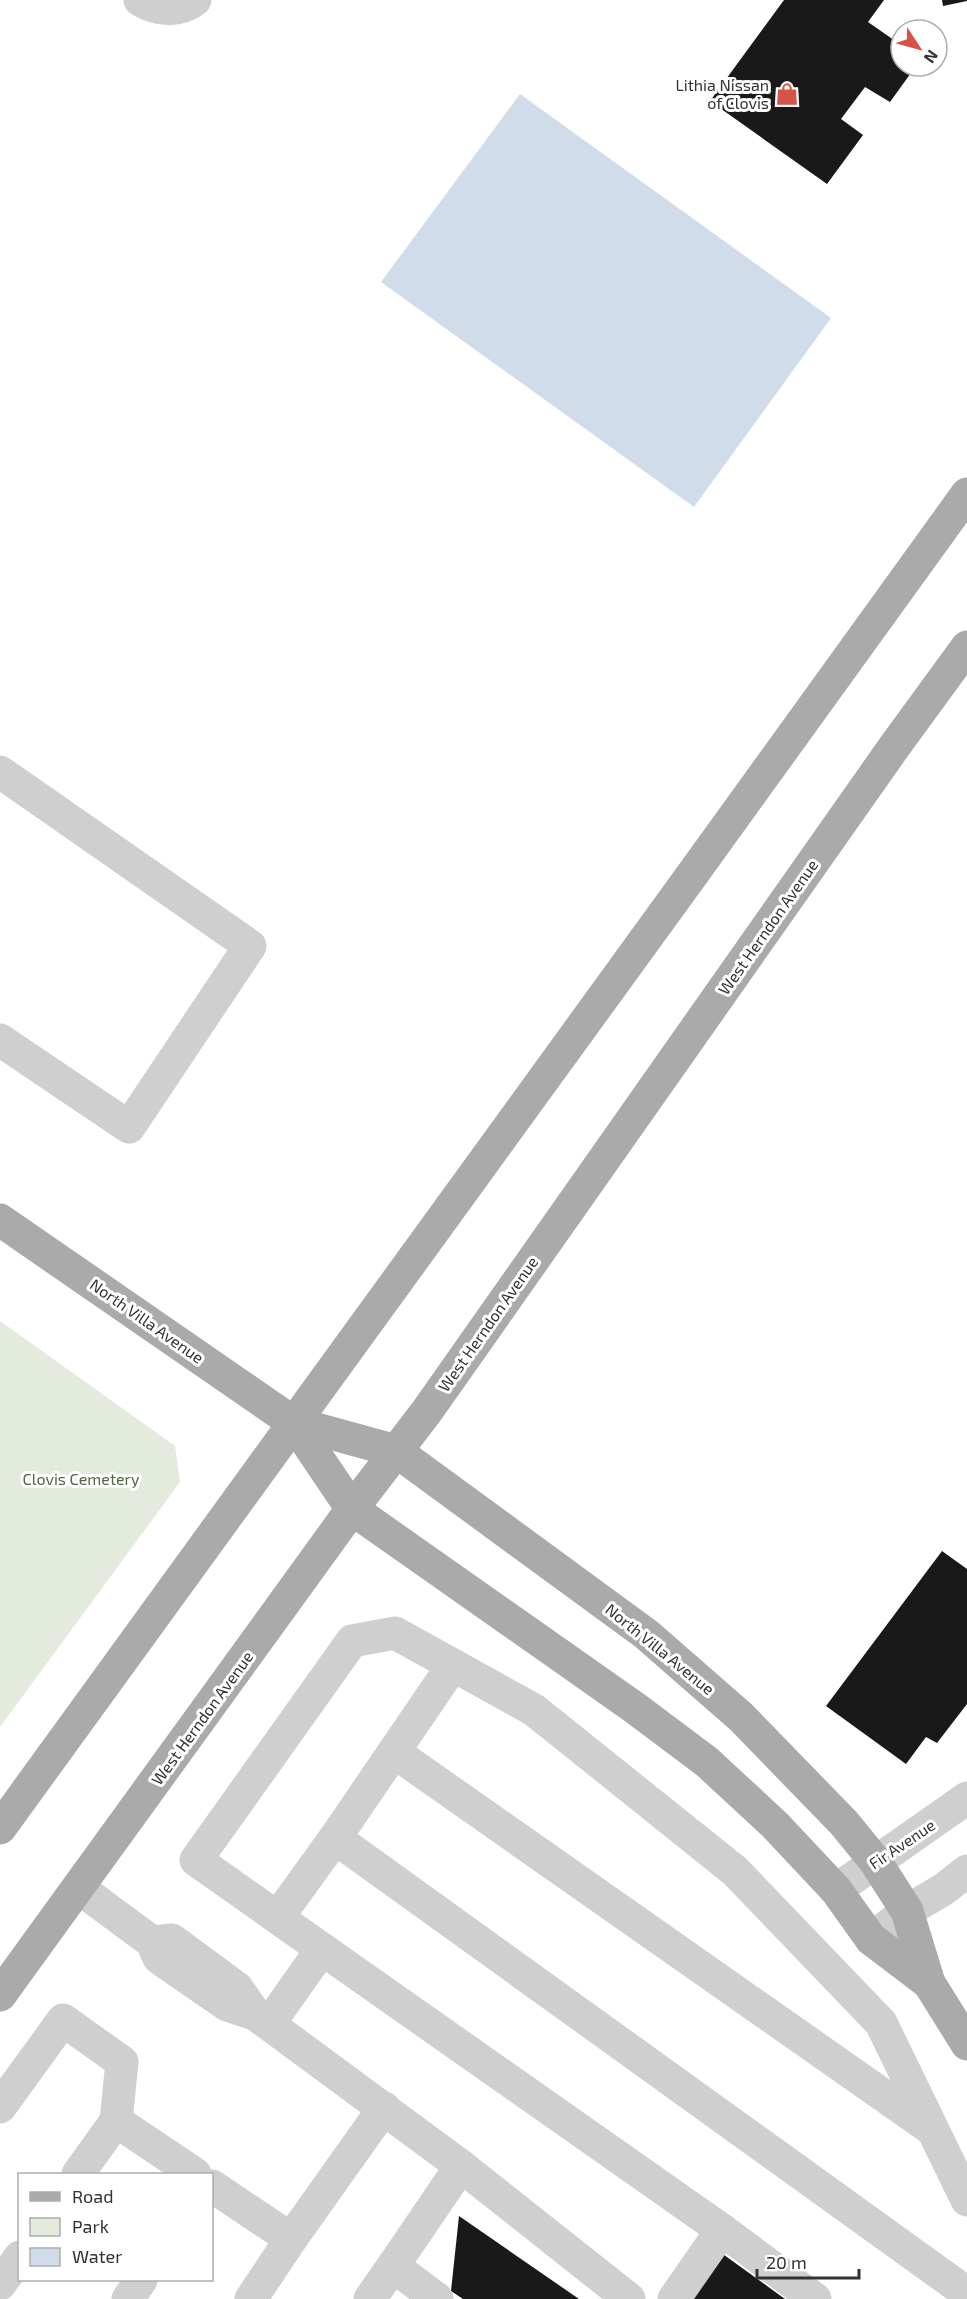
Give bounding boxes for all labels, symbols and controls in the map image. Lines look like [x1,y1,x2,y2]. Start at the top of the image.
north arrow [889,18,949,78]
text: N [920,47,943,67]
place label: Lithia Nissan of Clovis [676,75,769,112]
shop icon: Lithia Nissan of Clovis [774,81,800,107]
street label: West Herndon Avenue [714,855,821,998]
street label: West Herndon Avenue [434,1252,541,1395]
street label: North Villa Avenue [87,1274,208,1367]
park label: Clovis Cemetery [23,1469,140,1488]
street label: North Villa Avenue [602,1599,718,1698]
street label: West Herndon Avenue [147,1647,256,1788]
street label: Fir Avenue [865,1815,938,1873]
legend [18,2173,213,2281]
text: Road [72,2185,113,2207]
text: Park [72,2215,109,2237]
scale bar [757,2242,859,2280]
text: Water [72,2245,122,2267]
text: 20 m [766,2251,807,2273]

